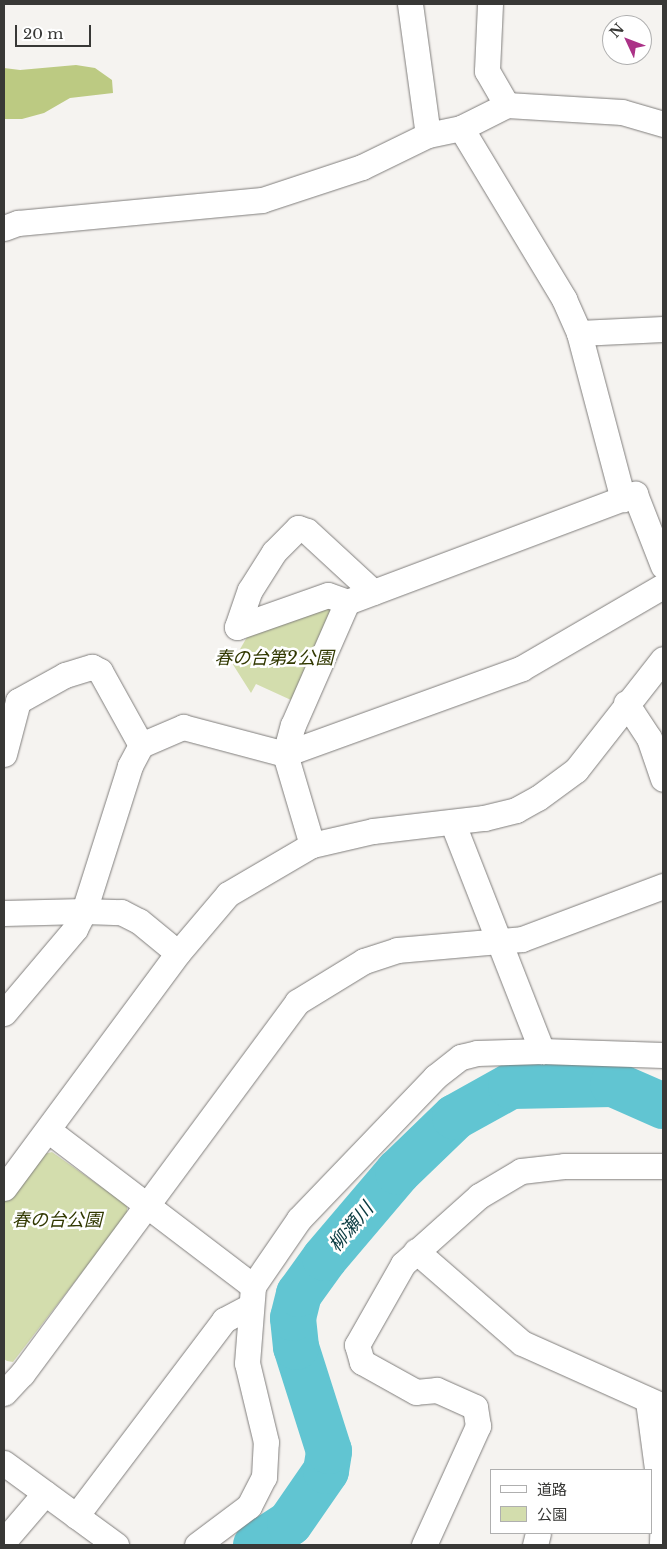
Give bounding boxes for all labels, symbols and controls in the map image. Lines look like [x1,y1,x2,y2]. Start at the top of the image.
scale bar [18,15,94,47]
north arrow [602,15,652,65]
text: N [606,20,628,41]
text: 20 m [23,24,63,43]
park label: 春の台第2公園 [214,647,334,669]
water label: 柳瀬川 [324,1198,378,1256]
park label: 春の台公園 [12,1209,102,1231]
legend [490,1469,652,1534]
text: 道路 [537,1480,567,1499]
text: 公園 [537,1505,567,1524]

